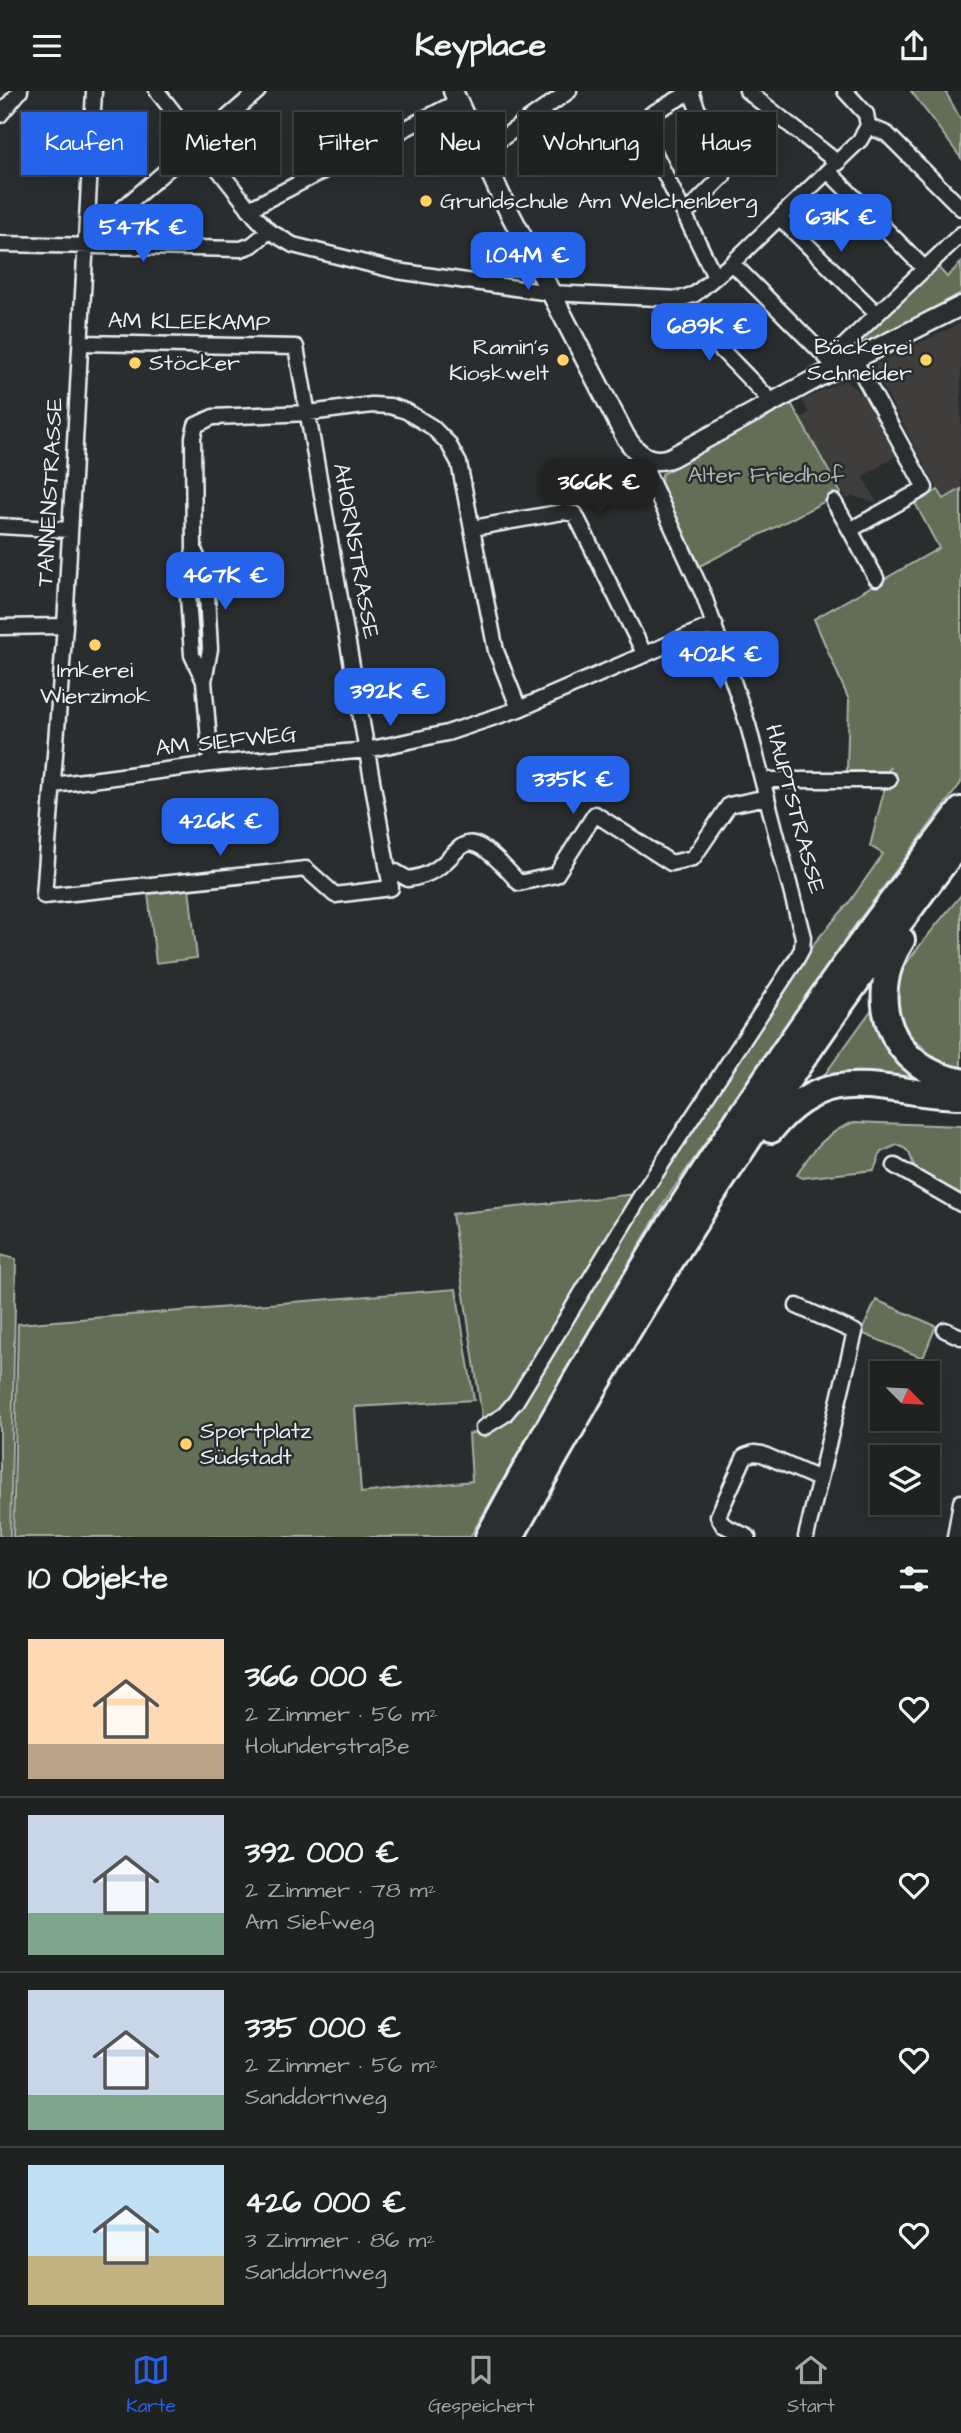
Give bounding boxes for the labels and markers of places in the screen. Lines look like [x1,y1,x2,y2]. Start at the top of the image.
place label: Grundschule Am Welchenberg [440,185,757,218]
marker: Grundschule Am Welchenberg [418,193,434,209]
pin: 631K € [784,195,898,254]
pin: 547K € [86,205,200,264]
pin: 1.04M € [463,233,593,292]
pin: 689K € [652,303,766,363]
place label: Ramin's Kioskwelt [449,331,550,389]
place label: Bäckerei Schneider [807,331,913,389]
place label: Stöcker [149,347,240,379]
marker: Ramin's Kioskwelt [555,352,571,368]
marker: Bäckerei Schneider [918,352,934,368]
marker: Stöcker [127,355,143,371]
pin: 366K € [542,459,656,519]
pin: 467K € [168,553,282,612]
pin: 402K € [663,631,777,691]
marker: Imkerei Wierzimok [87,637,103,653]
place label: Imkerei Wierzimok [40,654,150,712]
pin: 392K € [333,669,447,728]
pin: 335K € [516,757,630,816]
pin: 426K € [163,799,277,858]
place label: Sportplatz Südstadt [200,1415,312,1473]
marker: Sportplatz Südstadt [178,1436,194,1452]

